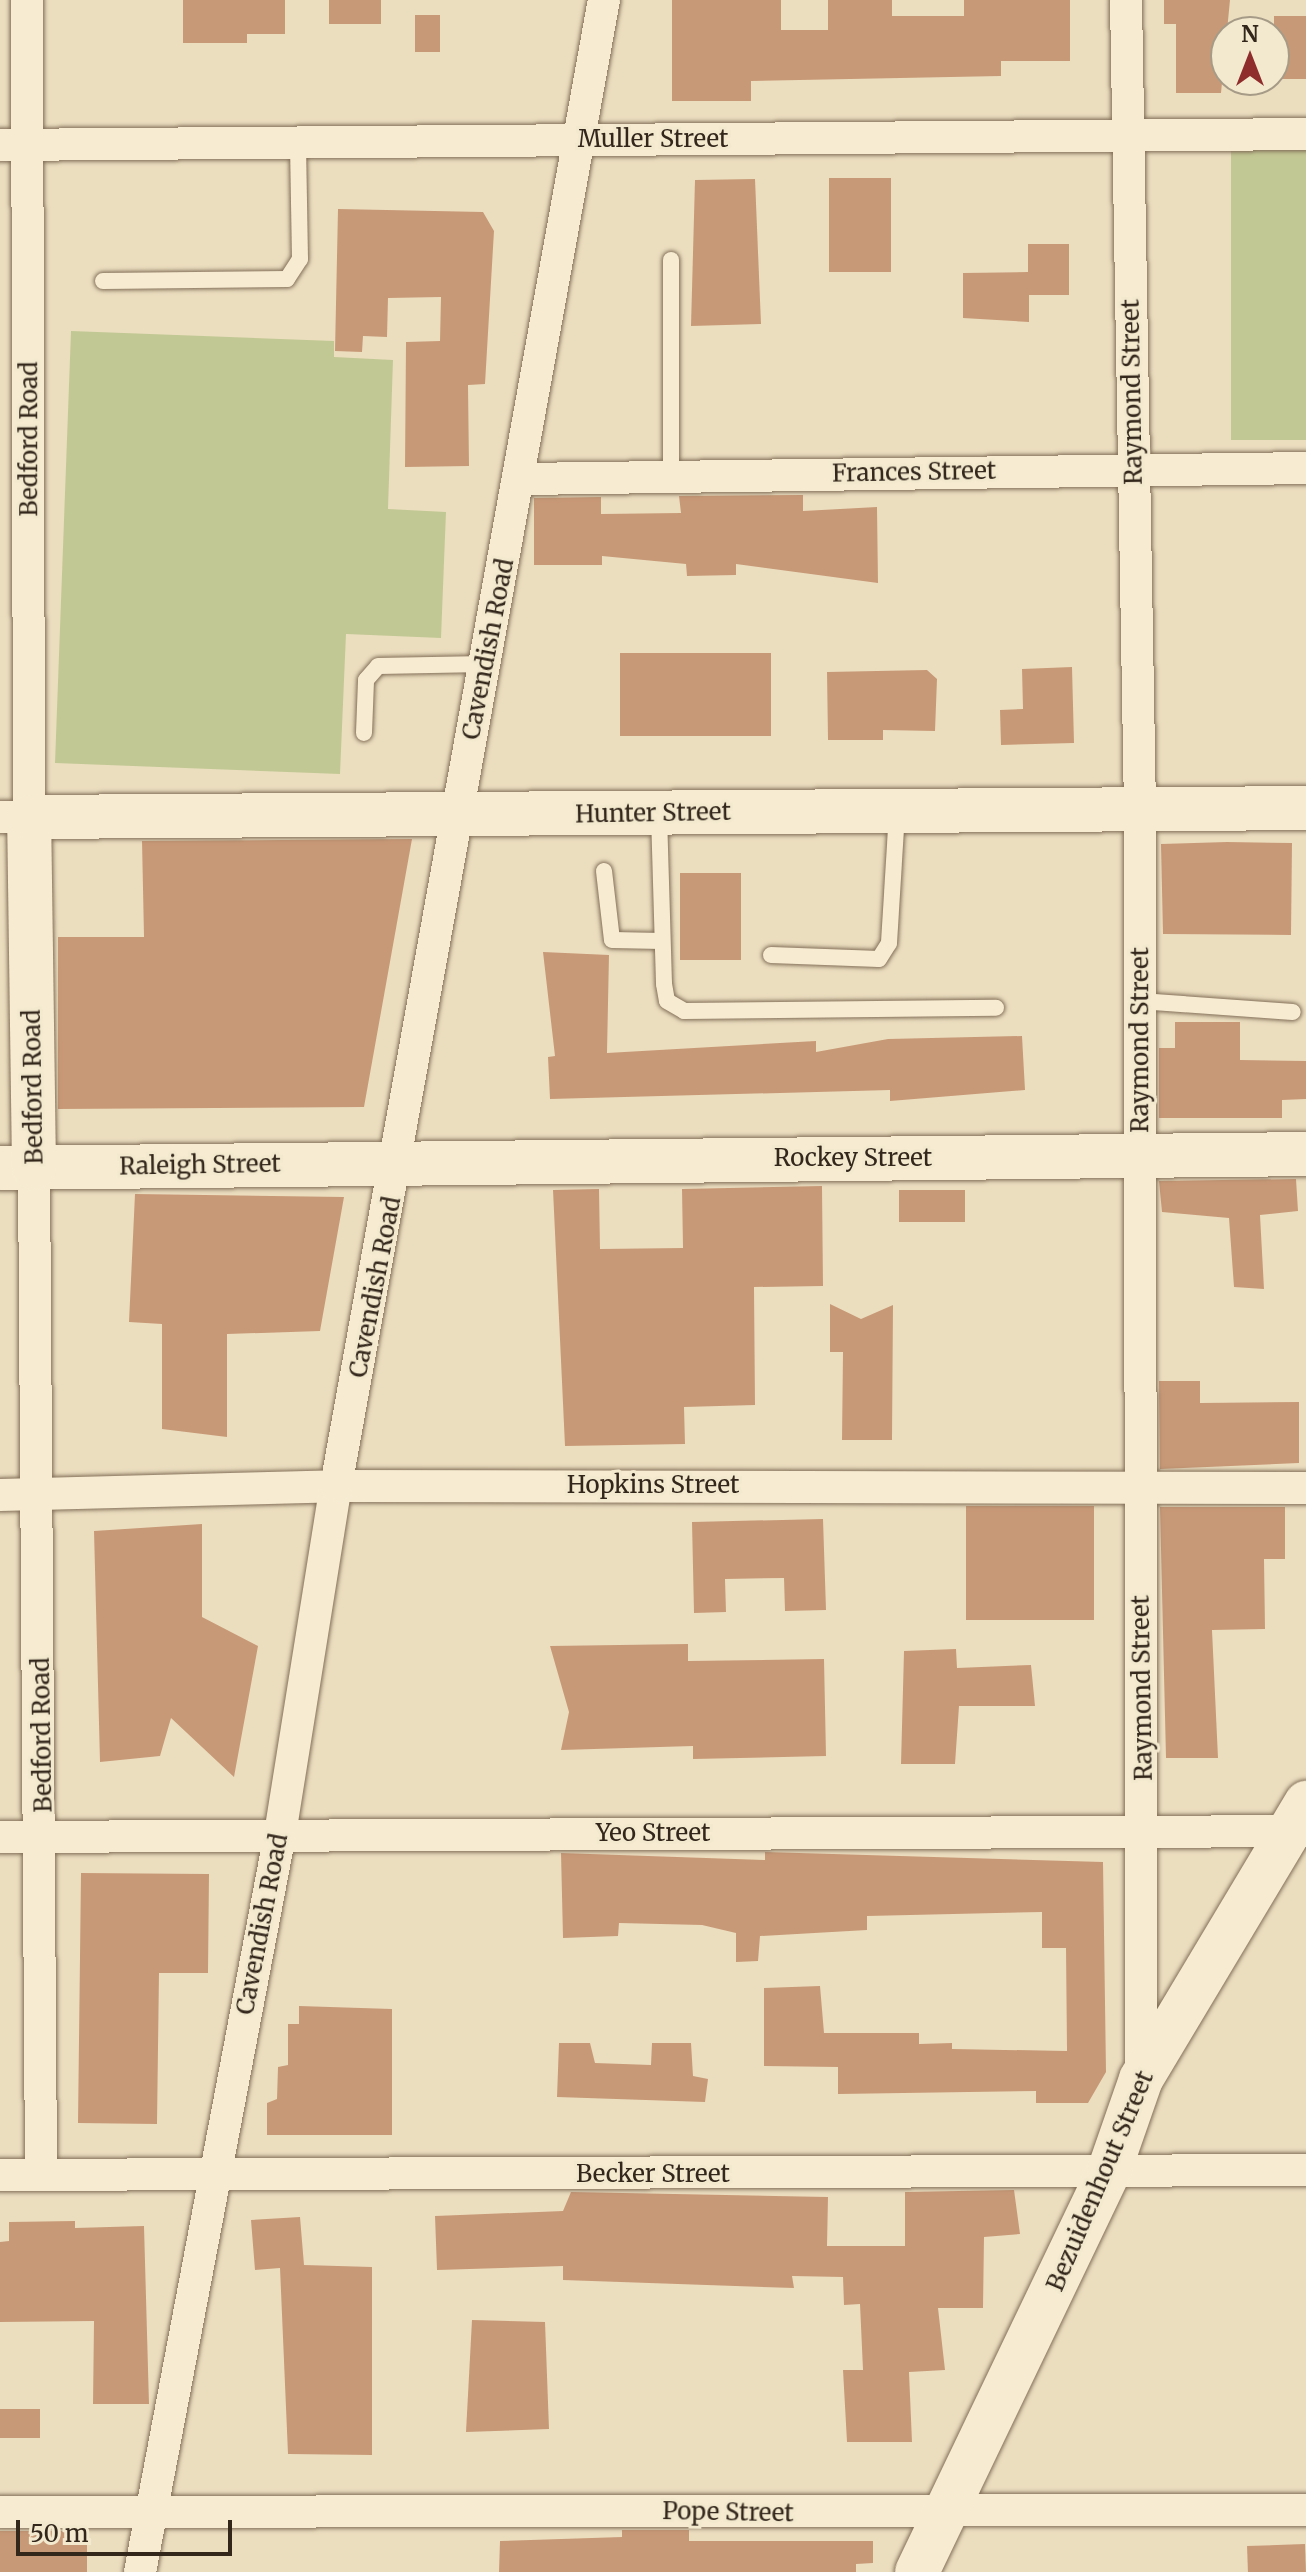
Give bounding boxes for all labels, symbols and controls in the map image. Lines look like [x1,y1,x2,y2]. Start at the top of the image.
north arrow [1210,16,1290,96]
text: N [1241,20,1259,48]
street label: Muller Street [578,125,728,153]
street label: Raymond Street [1116,299,1148,485]
street label: Bedford Road [15,361,43,517]
street label: Frances Street [832,456,996,488]
street label: Cavendish Road [456,556,520,742]
street label: Hunter Street [575,797,731,829]
street label: Raymond Street [1126,947,1154,1133]
street label: Bedford Road [17,1009,49,1165]
street label: Rockey Street [774,1144,932,1172]
street label: Raleigh Street [119,1149,281,1181]
street label: Cavendish Road [343,1194,407,1380]
street label: Hopkins Street [567,1471,739,1499]
street label: Raymond Street [1126,1595,1158,1781]
street label: Bedford Road [26,1657,58,1813]
street label: Yeo Street [596,1819,710,1847]
street label: Cavendish Road [230,1831,294,2017]
street label: Bezuidenhout Street [1041,2067,1159,2295]
street label: Becker Street [576,2160,730,2188]
street label: Pope Street [662,2496,794,2528]
scale bar [20,2504,236,2554]
text: 50 m [30,2518,89,2549]

